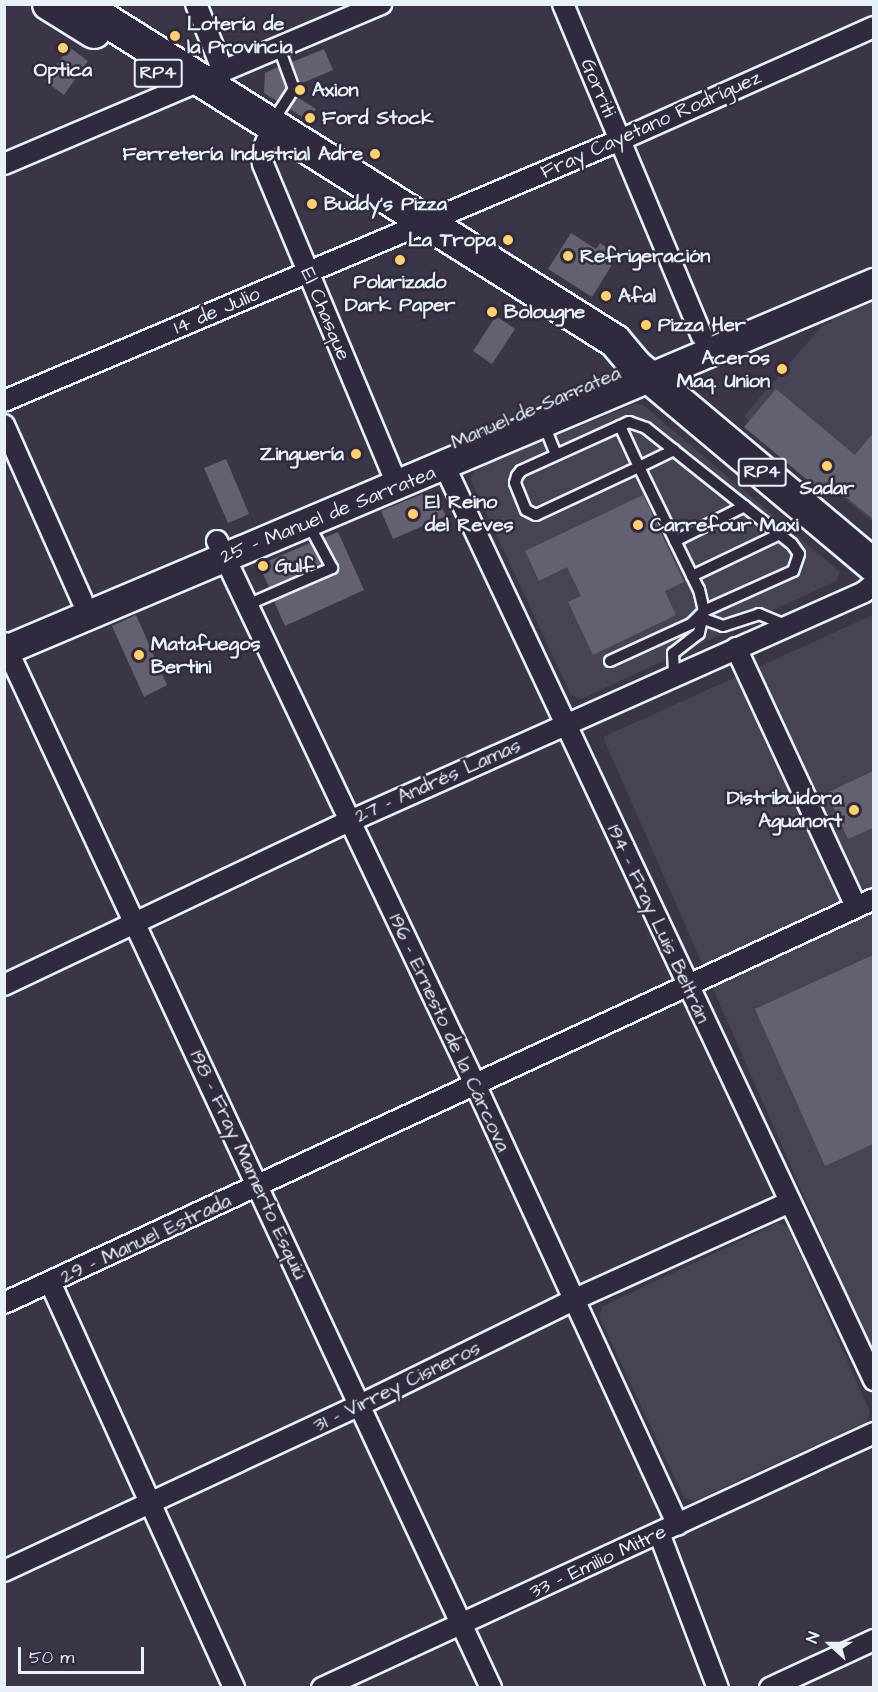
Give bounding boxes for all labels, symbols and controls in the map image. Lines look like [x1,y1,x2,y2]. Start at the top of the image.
place label: Lotería de la Provincia [187,13,293,60]
marker: Lotería de la Provincia [168,29,182,43]
marker: Optica [56,41,70,55]
street label: Gorriti [575,55,621,121]
place label: Optica [34,58,92,82]
road number: RP4 [132,58,184,88]
street label: Fray Cayetano Rodríguez [537,65,765,185]
place label: Axion [312,78,359,102]
marker: Axion [293,83,307,97]
place label: Ford Stock [322,106,434,130]
marker: Ford Stock [303,111,317,125]
place label: Ferretería Industrial Adre [122,142,363,166]
marker: Ferretería Industrial Adre [368,147,382,161]
place label: Buddy's Pizza [324,192,447,216]
marker: Buddy's Pizza [305,197,319,211]
place label: La Tropa [408,228,496,252]
marker: La Tropa [501,233,515,247]
place label: Refrigeración [580,244,710,268]
marker: Refrigeración [561,249,575,263]
marker: Polarizado Dark Paper [393,253,407,267]
street label: El Chasque [295,264,355,364]
place label: Polarizado Dark Paper [345,270,455,317]
street label: 14 de Julio [170,282,264,340]
place label: Afal [618,284,656,308]
marker: Afal [599,289,613,303]
place label: Bolougne [504,300,585,324]
marker: Bolougne [485,305,499,319]
place label: Pizza Her [658,313,746,337]
marker: Pizza Her [639,318,653,332]
place label: Aceros Maq. Union [677,346,770,393]
street label: Manuel de Sarratea [447,361,625,455]
marker: Aceros Maq. Union [775,362,789,376]
place label: Zinguería [260,442,344,466]
marker: Zinguería [349,447,363,461]
road number: RP4 [736,457,788,487]
marker: Sadar [820,459,834,473]
street label: 25 - Manuel de Sarratea [217,461,439,569]
place label: Sadar [800,476,854,500]
place label: El Reino del Reves [425,490,514,537]
marker: El Reino del Reves [406,507,420,521]
place label: Carrefour Maxi [650,513,799,537]
marker: Carrefour Maxi [631,518,645,532]
place label: Gulf [275,554,314,578]
marker: Gulf [256,559,270,573]
place label: Matafuegos Bertini [151,632,260,679]
marker: Matafuegos Bertini [132,648,146,662]
street label: 27 - Andrés Lamas [351,734,525,828]
place label: Distribuidora Aguanort [727,786,842,833]
marker: Distribuidora Aguanort [847,803,861,817]
street label: 194 - Fray Luis Beltrán [601,821,715,1027]
street label: 196 - Ernesto de la Cárcova [383,910,515,1156]
street label: 198 - Fray Mamerto Esquiú [184,1047,312,1283]
street label: 29 - Manuel Estrada [57,1189,235,1289]
street label: 31 - Virrey Cisneros [310,1336,484,1438]
street label: 33 - Emilio Mitre [526,1520,670,1604]
north arrow [800,1614,860,1674]
text: N [801,1629,825,1646]
scale bar [21,1635,147,1673]
text: 50 m [29,1645,74,1670]

